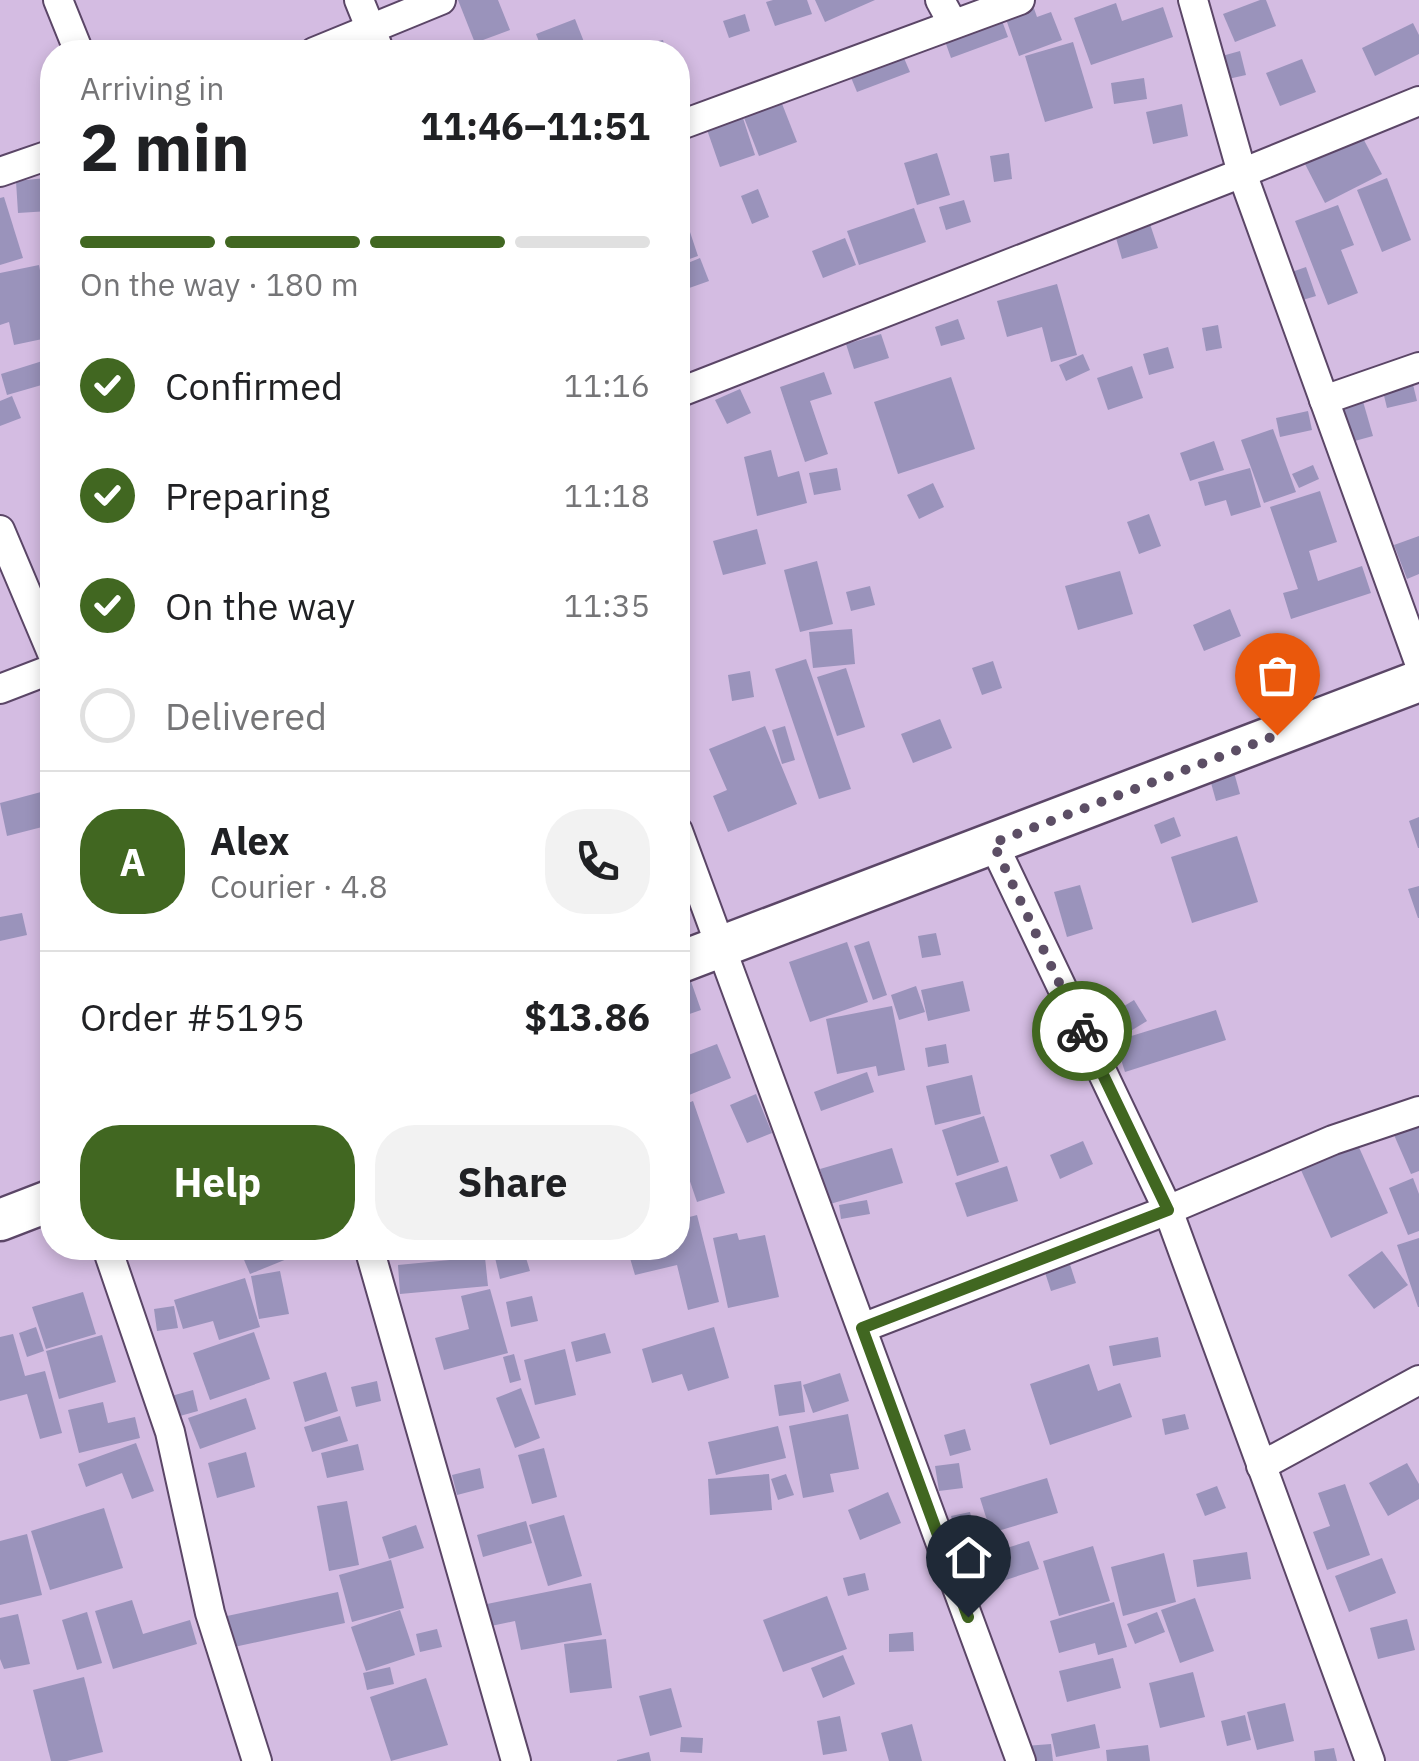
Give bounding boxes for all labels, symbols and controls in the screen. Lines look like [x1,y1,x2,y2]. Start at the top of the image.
text: Arriving in [80,67,225,109]
text: 11:46–11:51 [420,101,650,150]
text: 2 min [80,104,250,189]
text: On the way · 180 m [80,263,359,305]
icon: check [80,358,135,413]
text: Confirmed [165,361,343,410]
text: 11:16 [564,364,650,406]
icon: check [80,468,135,523]
text: Preparing [165,471,330,520]
text: 11:18 [564,474,650,516]
icon: check [80,578,135,633]
text: On the way [165,581,355,630]
text: 11:35 [564,584,650,626]
pin [1235,633,1320,736]
icon: bag [1250,648,1305,703]
text: Delivered [165,691,327,740]
button: phone [545,809,650,914]
text: Alex [210,816,290,865]
text: A [119,837,146,886]
text: Courier · 4.8 [210,865,388,907]
courier [1032,981,1132,1081]
text: Order #5195 [80,992,305,1041]
text: $13.86 [524,992,650,1041]
icon: bike [1055,1004,1110,1059]
button: Help [80,1125,355,1240]
button: Share [375,1125,650,1240]
pin [926,1515,1011,1618]
icon: home [941,1530,996,1585]

